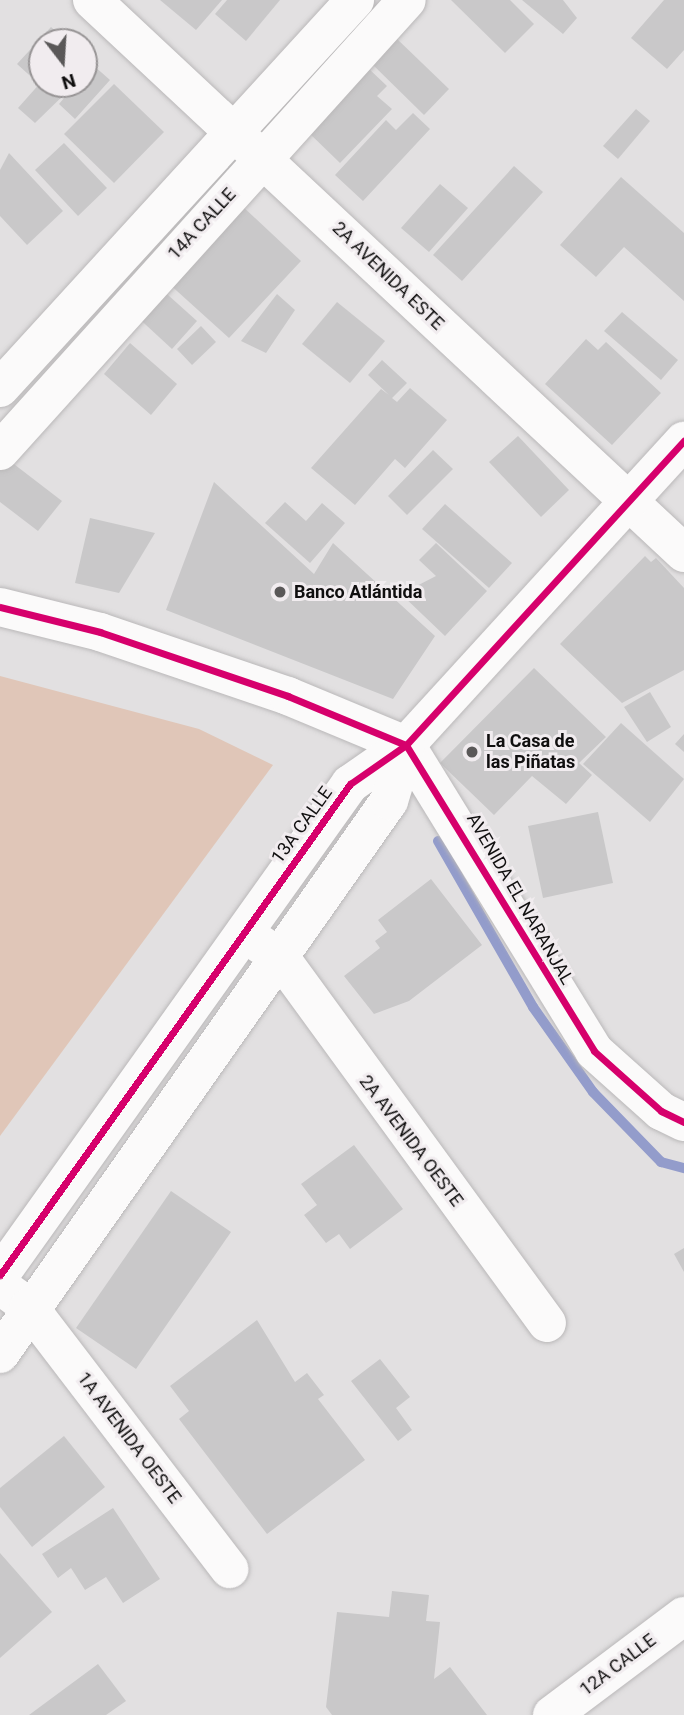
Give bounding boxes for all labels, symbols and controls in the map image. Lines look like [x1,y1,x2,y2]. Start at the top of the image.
north arrow [28,28,98,98]
text: N [59,69,78,95]
street label: 14A CALLE [164,184,240,264]
street label: 2A AVENIDA ESTE [328,217,448,335]
place label: Banco Atlántida [294,581,422,603]
marker: Banco Atlántida [272,584,288,600]
place label: La Casa de las Piñatas [486,731,575,774]
marker: La Casa de las Piñatas [464,744,480,760]
street label: 13A CALLE [267,782,337,868]
street label: AVENIDA EL NARANJAL [462,809,578,989]
street label: 2A AVENIDA OESTE [355,1071,467,1211]
street label: 1A AVENIDA OESTE [73,1368,185,1508]
street label: 12A CALLE [576,1629,660,1701]

